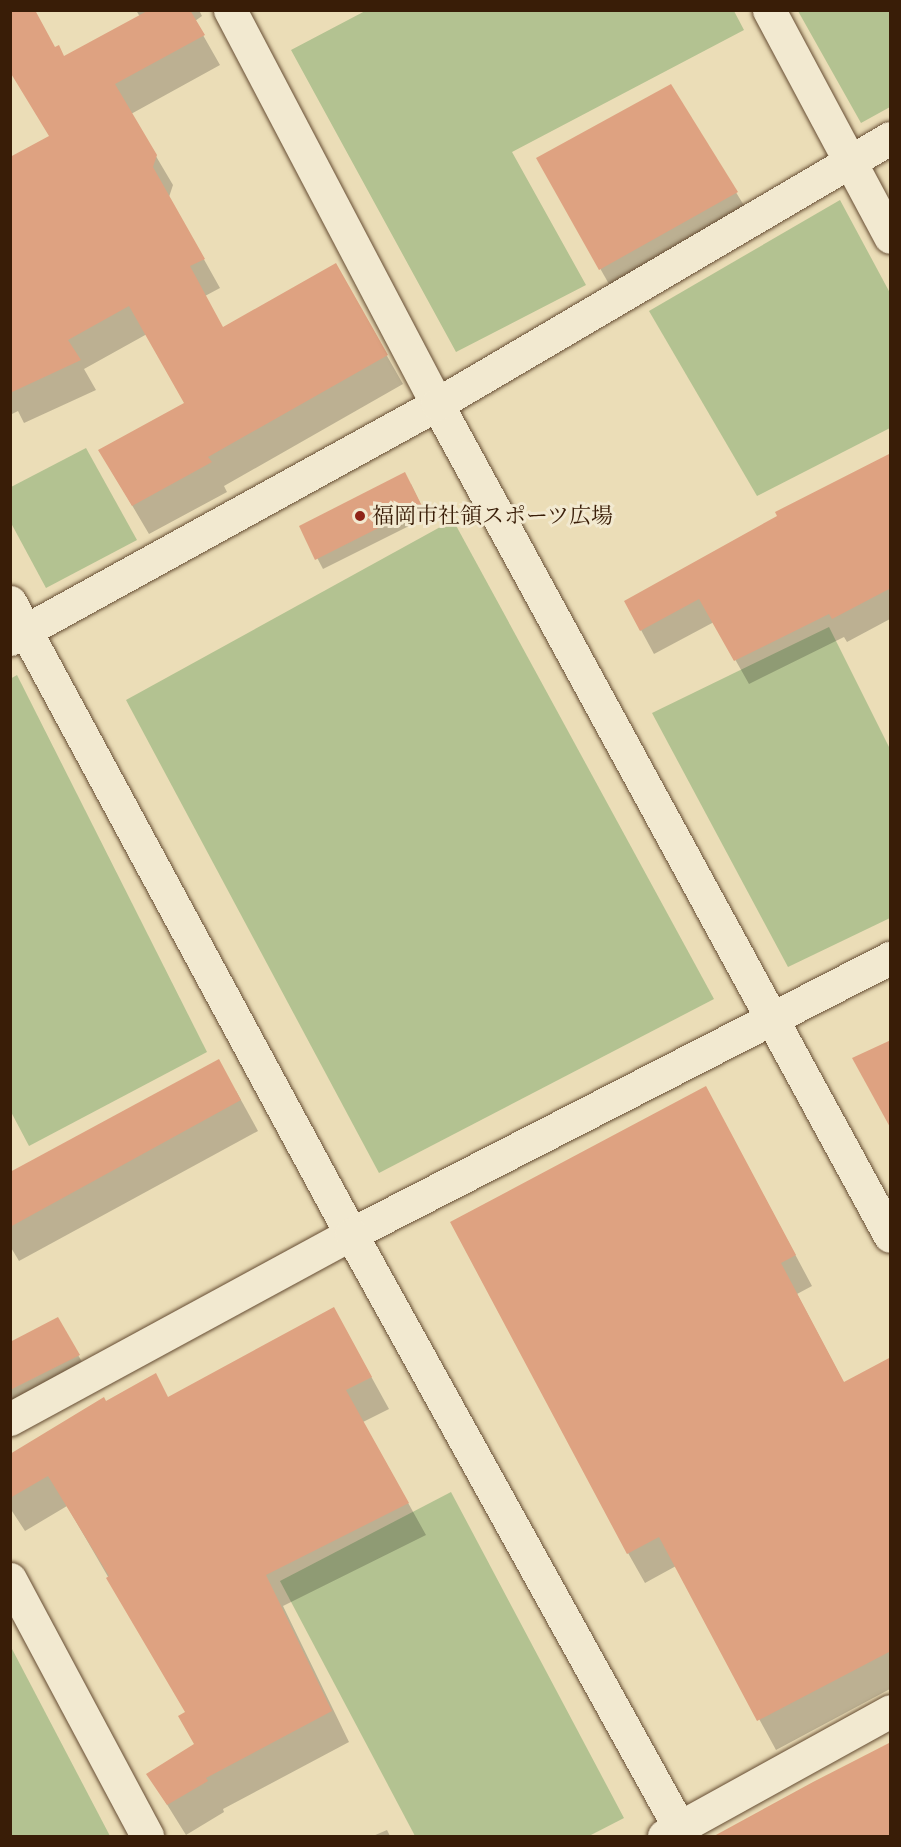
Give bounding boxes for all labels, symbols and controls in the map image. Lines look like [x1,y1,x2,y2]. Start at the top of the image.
place label: 福岡市社領スポーツ広場 [372,503,614,529]
marker: 福岡市社領スポーツ広場 [353,509,367,523]

